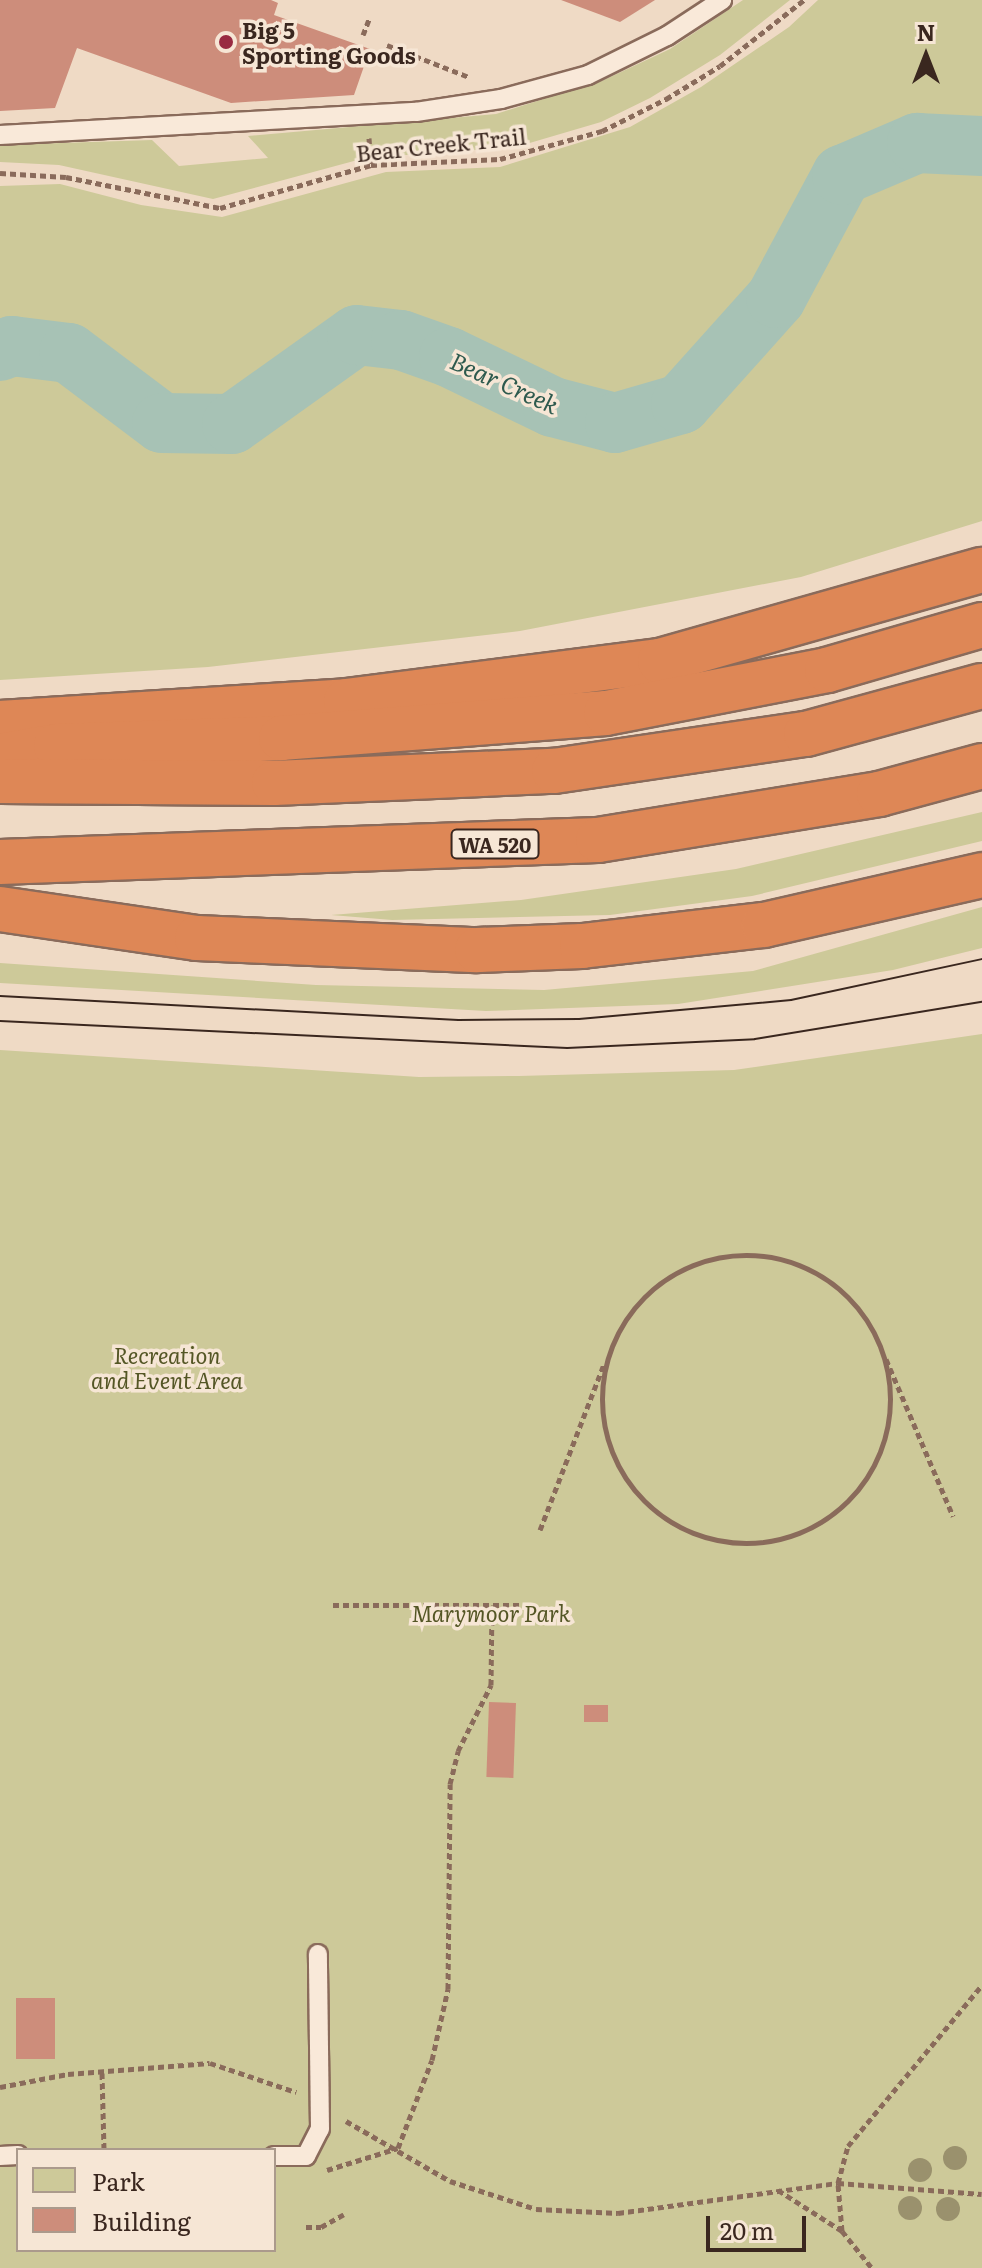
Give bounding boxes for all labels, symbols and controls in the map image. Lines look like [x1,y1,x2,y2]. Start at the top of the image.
text: N [917,15,935,48]
place label: Big 5 Sporting Goods [242,16,416,68]
north arrow [886,16,966,96]
marker: Big 5 Sporting Goods [217,33,235,51]
street label: Bear Creek Trail [355,122,527,166]
water label: Bear Creek [446,345,564,419]
road number: WA 520 [449,828,541,860]
park label: Recreation and Event Area [91,1341,243,1392]
park label: Marymoor Park [412,1600,570,1626]
legend [16,2148,276,2252]
text: Park [92,2163,145,2198]
scale bar [710,2200,810,2250]
text: Building [92,2203,191,2238]
text: 20 m [720,2212,774,2247]

